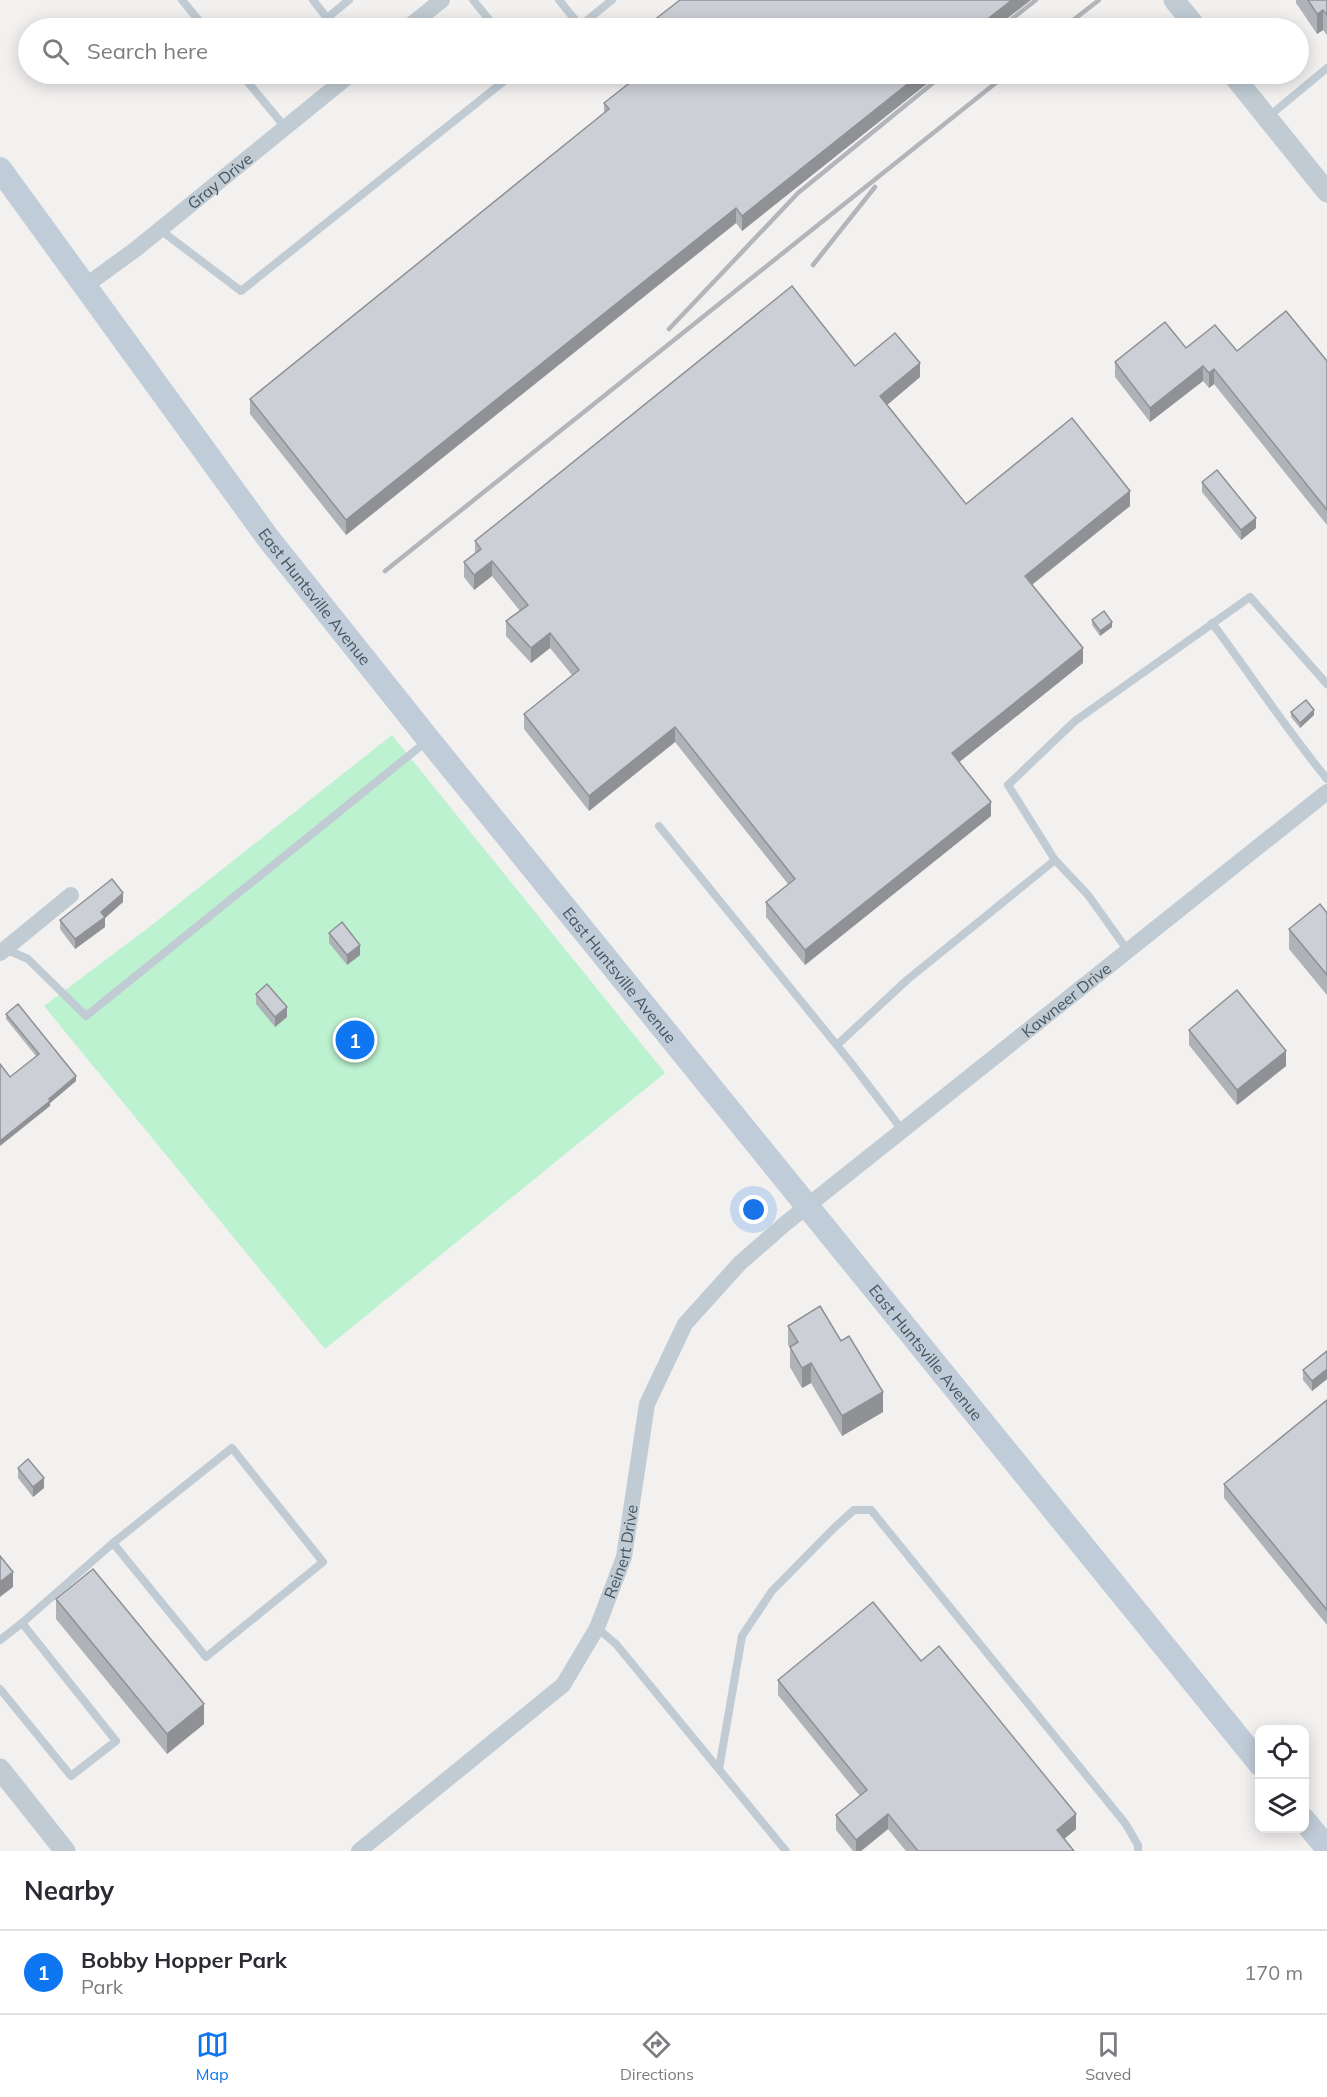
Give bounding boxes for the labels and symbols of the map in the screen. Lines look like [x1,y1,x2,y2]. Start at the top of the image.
street label: Gray Drive [183,148,256,213]
street label: East Huntsville Avenue [254,524,375,669]
street label: East Huntsville Avenue [559,903,681,1047]
street label: Kawneer Drive [1017,958,1115,1042]
pin: 1 [336,1018,374,1062]
your location [739,1195,768,1224]
street label: East Huntsville Avenue [865,1280,987,1424]
street label: Reinert Drive [599,1503,642,1601]

